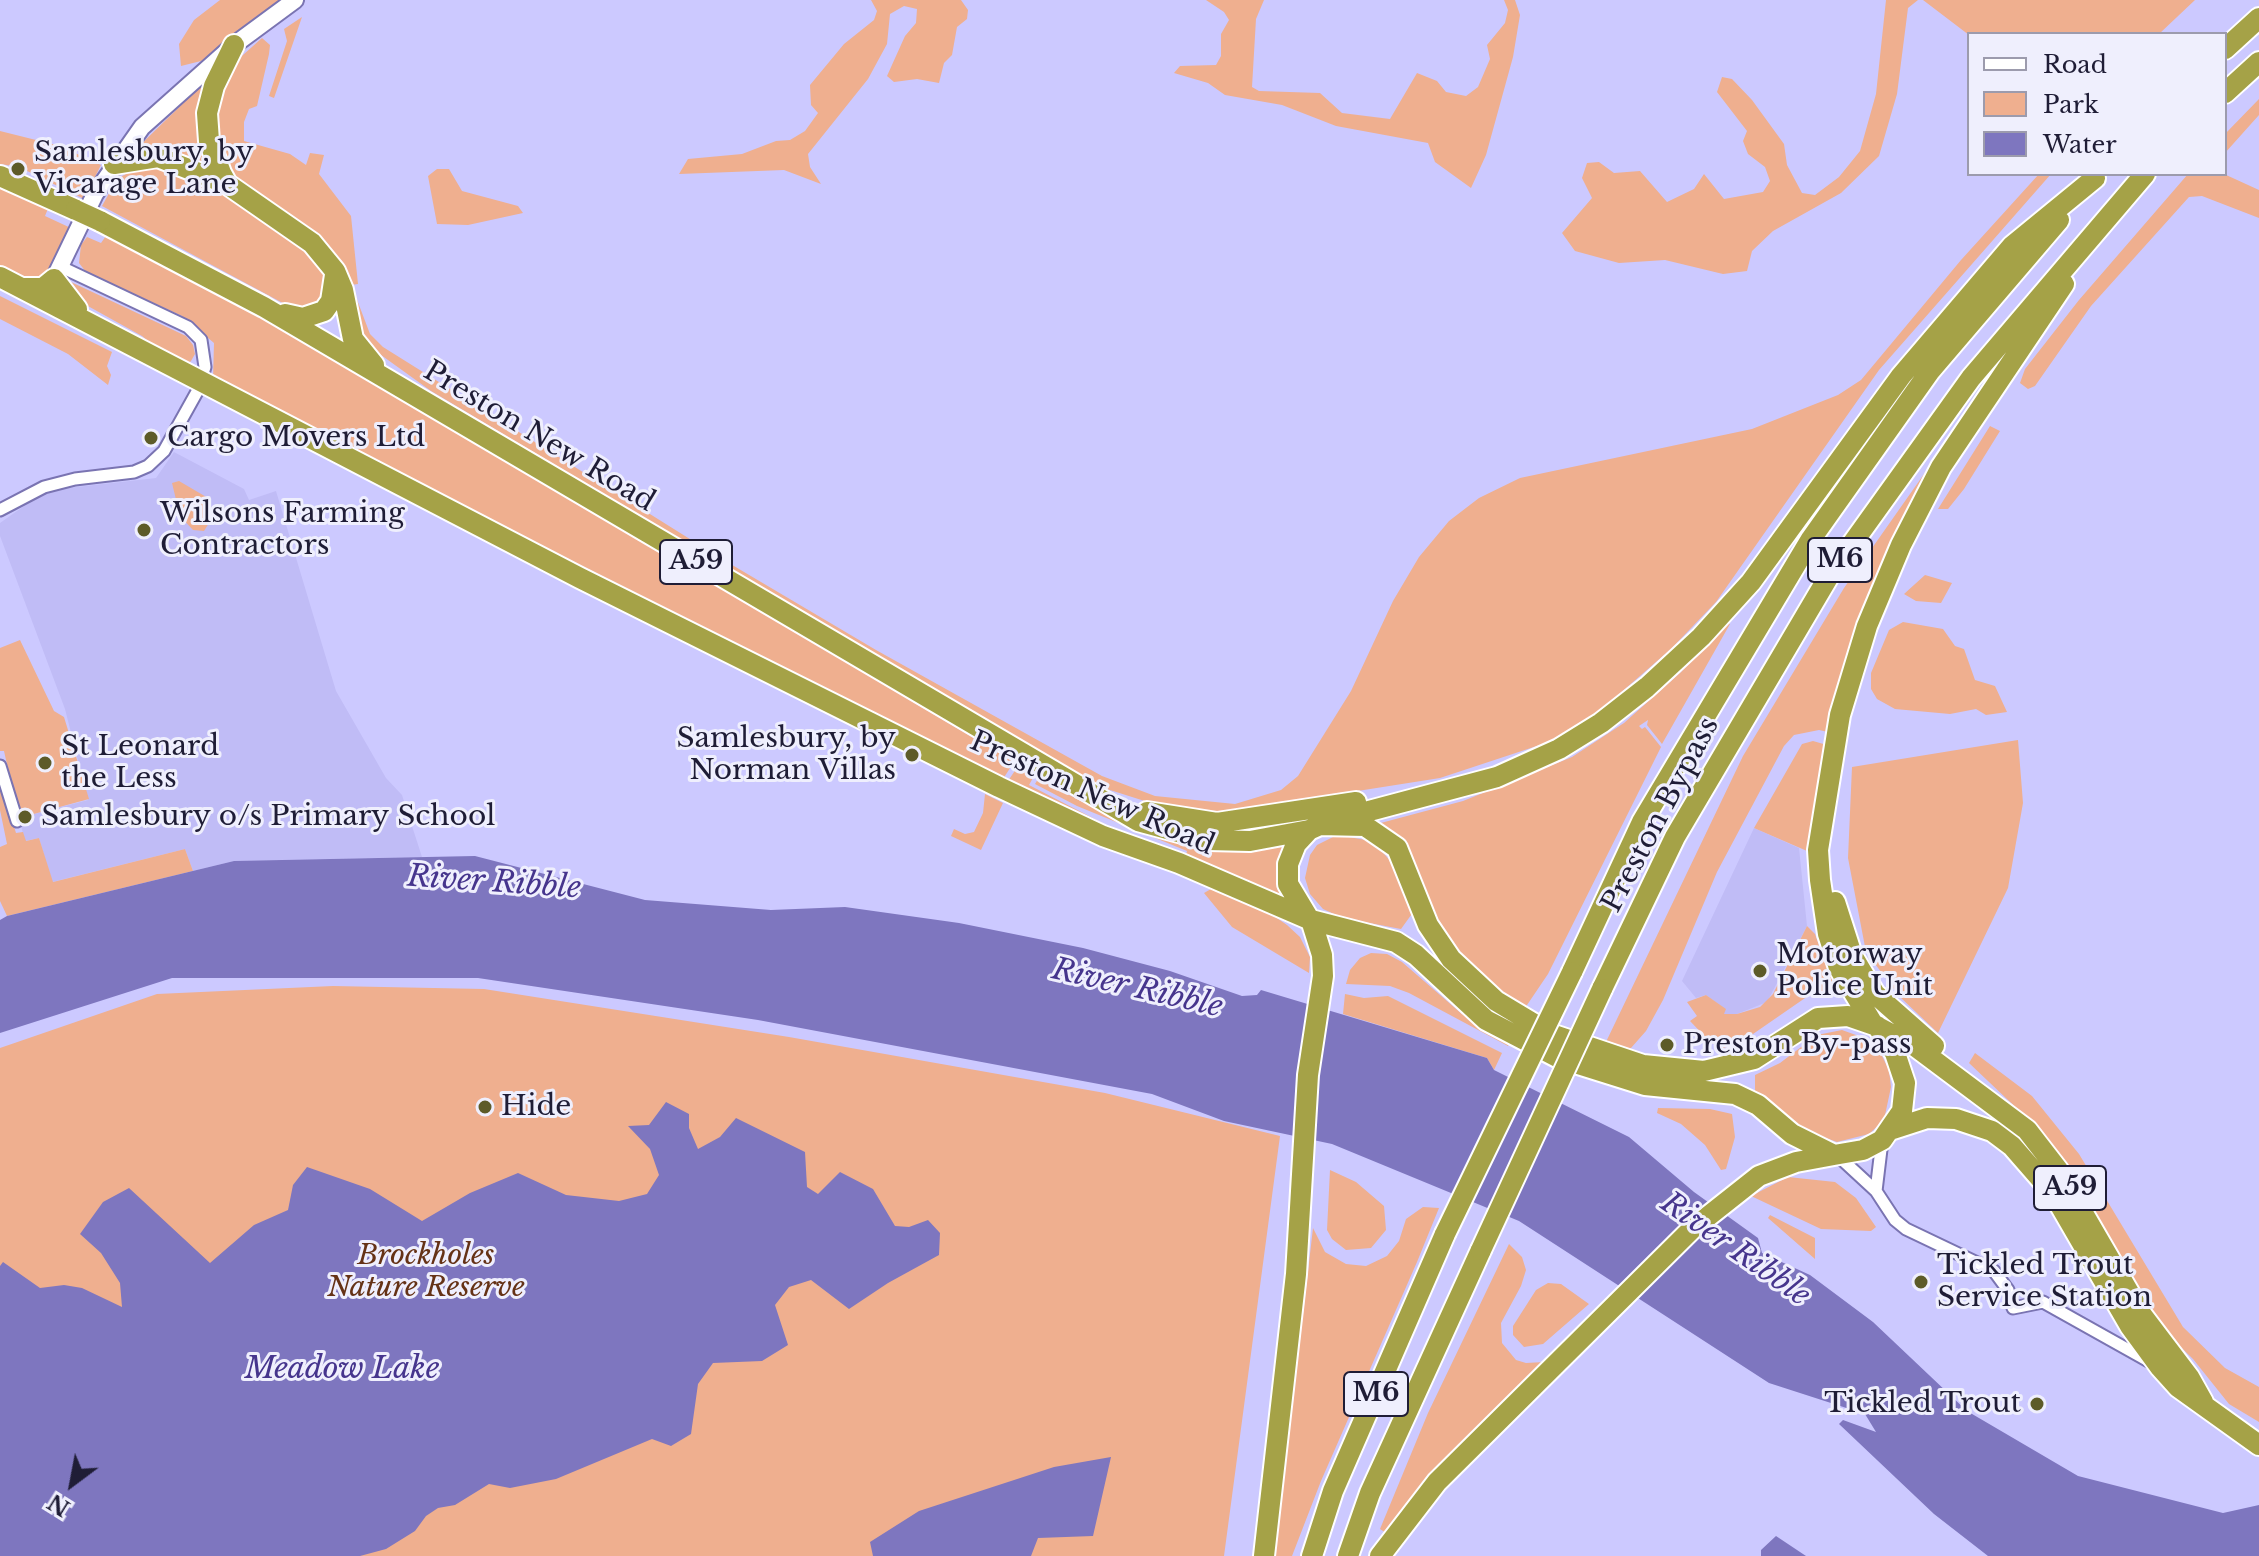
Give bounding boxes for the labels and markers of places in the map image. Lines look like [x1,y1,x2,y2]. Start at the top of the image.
place label: Samlesbury, by Vicarage Lane [34,136,254,202]
marker: Samlesbury, by Vicarage Lane [9,160,27,178]
place label: Cargo Movers Ltd [167,421,425,455]
marker: Cargo Movers Ltd [142,429,160,447]
place label: Wilsons Farming Contractors [160,497,405,563]
marker: Wilsons Farming Contractors [135,521,153,539]
place label: Samlesbury, by Norman Villas [676,722,896,788]
place label: St Leonard the Less [61,730,219,796]
marker: Samlesbury, by Norman Villas [903,746,921,764]
marker: St Leonard the Less [36,754,54,772]
place label: Samlesbury o/s Primary School [41,800,495,834]
marker: Samlesbury o/s Primary School [16,808,34,826]
place label: Motorway Police Unit [1776,938,1933,1004]
marker: Motorway Police Unit [1751,962,1769,980]
place label: Preston By-pass [1683,1028,1911,1062]
marker: Preston By-pass [1658,1036,1676,1054]
place label: Hide [501,1090,571,1124]
marker: Hide [476,1098,494,1116]
place label: Tickled Trout Service Station [1937,1249,2152,1315]
marker: Tickled Trout Service Station [1912,1273,1930,1291]
place label: Tickled Trout [1824,1387,2021,1421]
marker: Tickled Trout [2028,1395,2046,1413]

